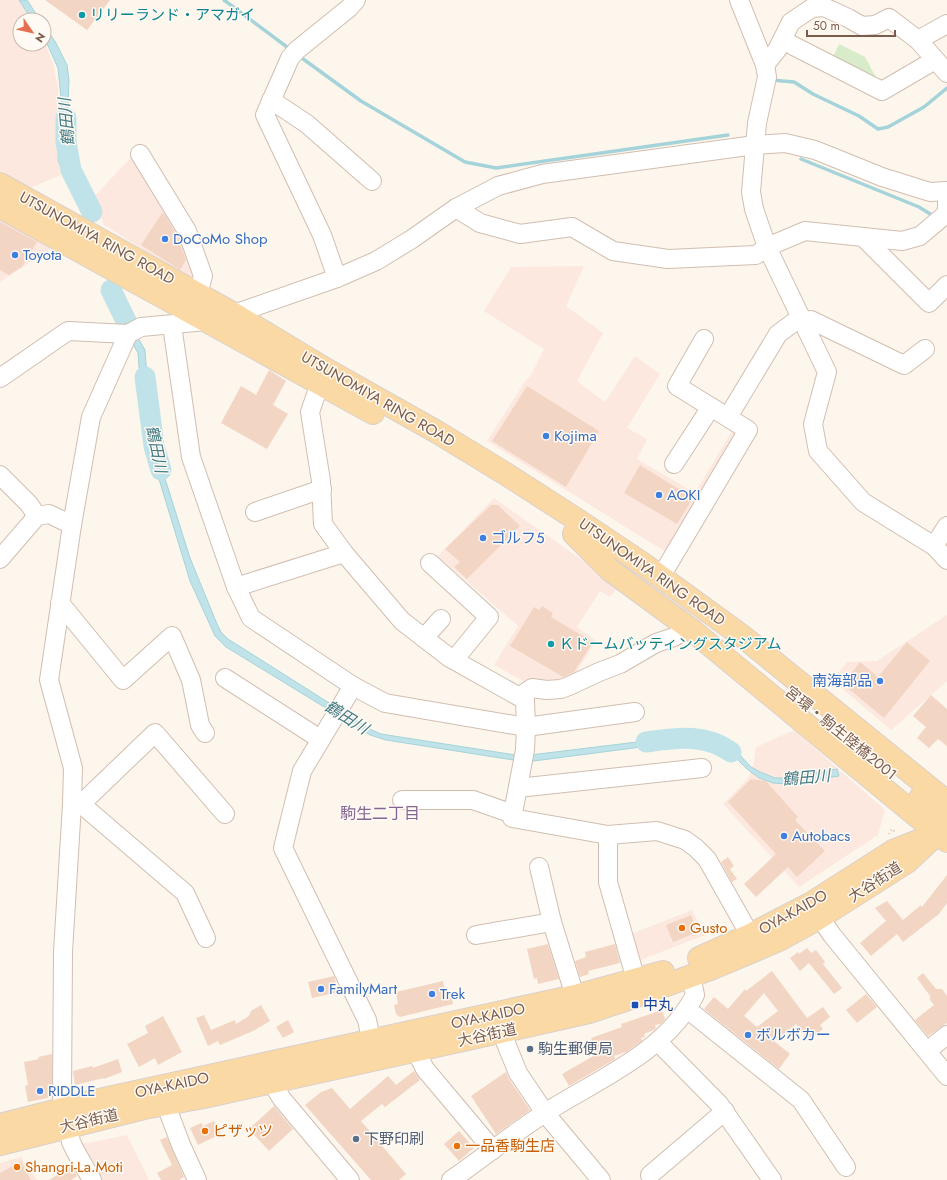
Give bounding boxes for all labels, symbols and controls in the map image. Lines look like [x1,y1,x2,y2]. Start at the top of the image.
place label: リリーランド・アマガイ [90,4,255,26]
marker: リリーランド・アマガイ [77,10,87,20]
north arrow [12,12,52,52]
scale bar [807,12,895,38]
text: 50 m [813,17,840,35]
text: N [31,29,49,46]
water label: 鶴田川 [53,95,80,147]
street label: UTSUNOMIYA RING ROAD [15,186,179,290]
place label: DoCoMo Shop [173,228,268,250]
marker: DoCoMo Shop [160,234,170,244]
place label: Toyota [23,244,62,266]
marker: Toyota [10,250,20,260]
street label: UTSUNOMIYA RING ROAD [297,346,459,452]
water label: 鶴田川 [140,423,173,477]
place label: Kojima [554,425,597,447]
marker: Kojima [541,431,551,441]
place label: AOKI [667,484,700,506]
marker: AOKI [654,490,664,500]
street label: UTSUNOMIYA RING ROAD [574,513,730,631]
place label: ゴルフ５ [491,527,545,549]
marker: ゴルフ５ [478,533,488,543]
place label: Ｋドームバッティングスタジアム [559,633,782,655]
marker: Ｋドームバッティングスタジアム [546,639,556,649]
place label: 南海部品 [812,670,872,692]
marker: 南海部品 [875,676,885,686]
street label: 宮環・駒生陸橋2001 [780,681,902,785]
water label: 鶴田川 [320,695,375,741]
water label: 鶴田川 [781,764,833,791]
district label: 駒生二丁目 [340,802,420,825]
place label: Autobacs [792,825,850,847]
marker: Autobacs [779,831,789,841]
street label: 大谷街道 [844,856,906,908]
street label: OYA-KAIDO [755,884,831,940]
place label: Gusto [690,917,727,939]
marker: Gusto [677,923,687,933]
place label: FamilyMart [329,978,397,1000]
place label: Trek [440,983,465,1005]
marker: FamilyMart [316,984,326,994]
marker: Trek [427,989,437,999]
place label: 中丸 [643,994,673,1016]
street label: OYA-KAIDO [449,997,527,1035]
marker: 中丸 [630,1000,640,1010]
street label: 大谷街道 [455,1018,519,1052]
place label: ボルボカー [756,1024,831,1046]
marker: ボルボカー [743,1030,753,1040]
place label: 駒生郵便局 [538,1038,613,1060]
marker: 駒生郵便局 [525,1044,535,1054]
street label: OYA-KAIDO [133,1066,211,1104]
place label: RIDDLE [48,1080,95,1102]
marker: RIDDLE [35,1086,45,1096]
street label: 大谷街道 [57,1104,121,1138]
place label: ピザッツ [213,1120,273,1142]
marker: ピザッツ [200,1126,210,1136]
place label: 下野印刷 [364,1128,424,1150]
marker: 下野印刷 [351,1134,361,1144]
place label: 一品香駒生店 [465,1135,555,1157]
marker: 一品香駒生店 [452,1141,462,1151]
place label: Shangri-La.Moti [25,1156,123,1178]
marker: Shangri-La.Moti [12,1162,22,1172]

